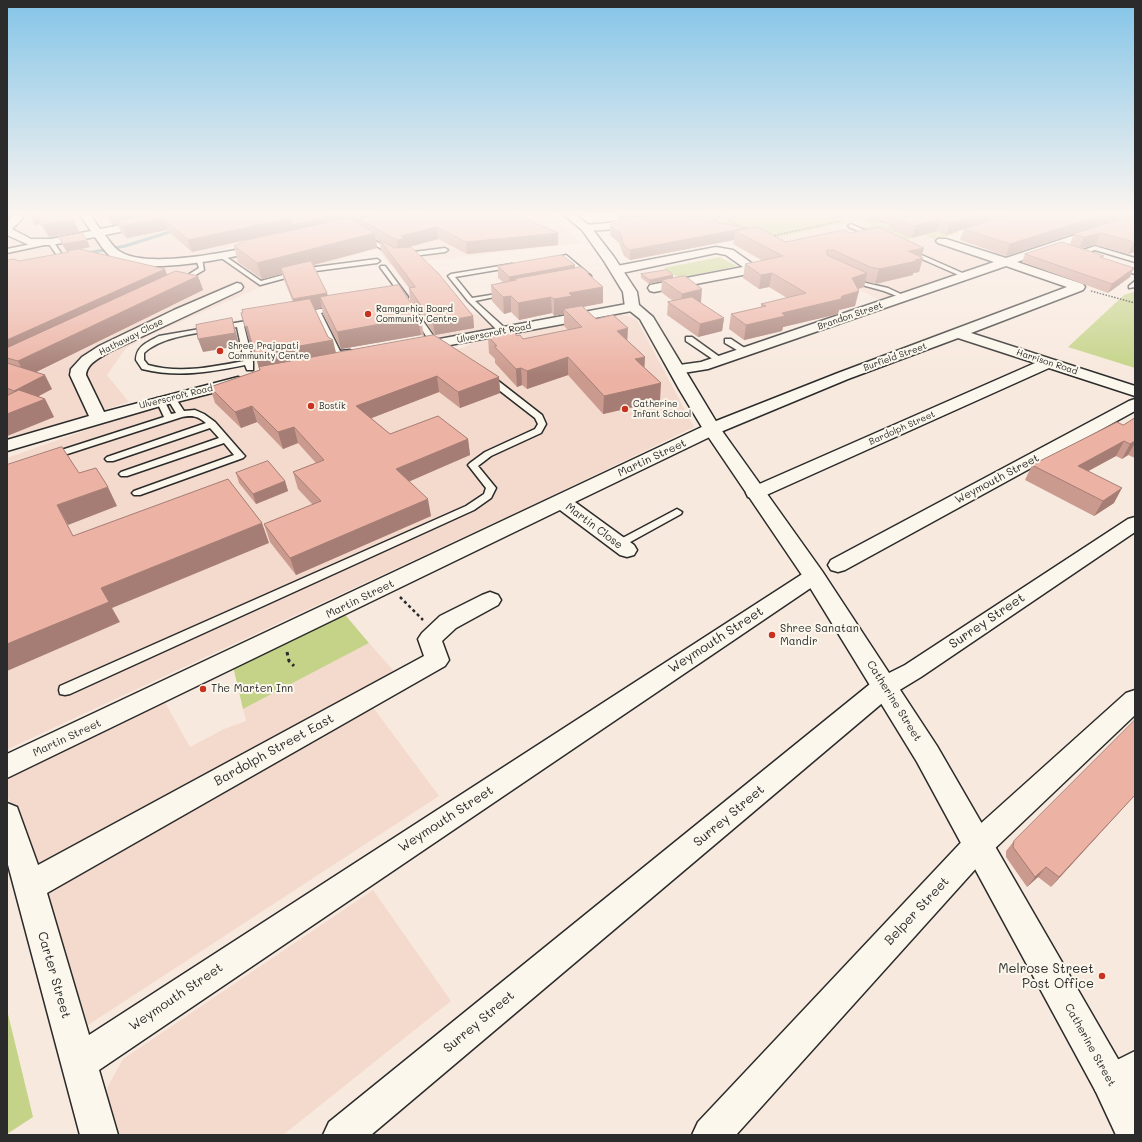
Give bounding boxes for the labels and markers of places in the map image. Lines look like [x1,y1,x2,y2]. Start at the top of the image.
place label: Ramgarhia Board Community Centre [376,304,457,325]
marker: Ramgarhia Board Community Centre [363,309,373,319]
place label: Shree Prajapati Community Centre [228,341,309,362]
marker: Shree Prajapati Community Centre [215,346,225,356]
place label: Catherine Infant School [633,399,691,420]
marker: Bostik [306,401,316,411]
place label: Bostik [319,401,346,411]
marker: Catherine Infant School [620,404,630,414]
place label: Shree Sanatan Mandir [780,622,859,648]
marker: Shree Sanatan Mandir [767,630,777,640]
place label: The Marten Inn [211,682,293,696]
marker: The Marten Inn [198,684,208,694]
place label: Melrose Street Post Office [998,961,1094,992]
marker: Melrose Street Post Office [1097,971,1107,981]

